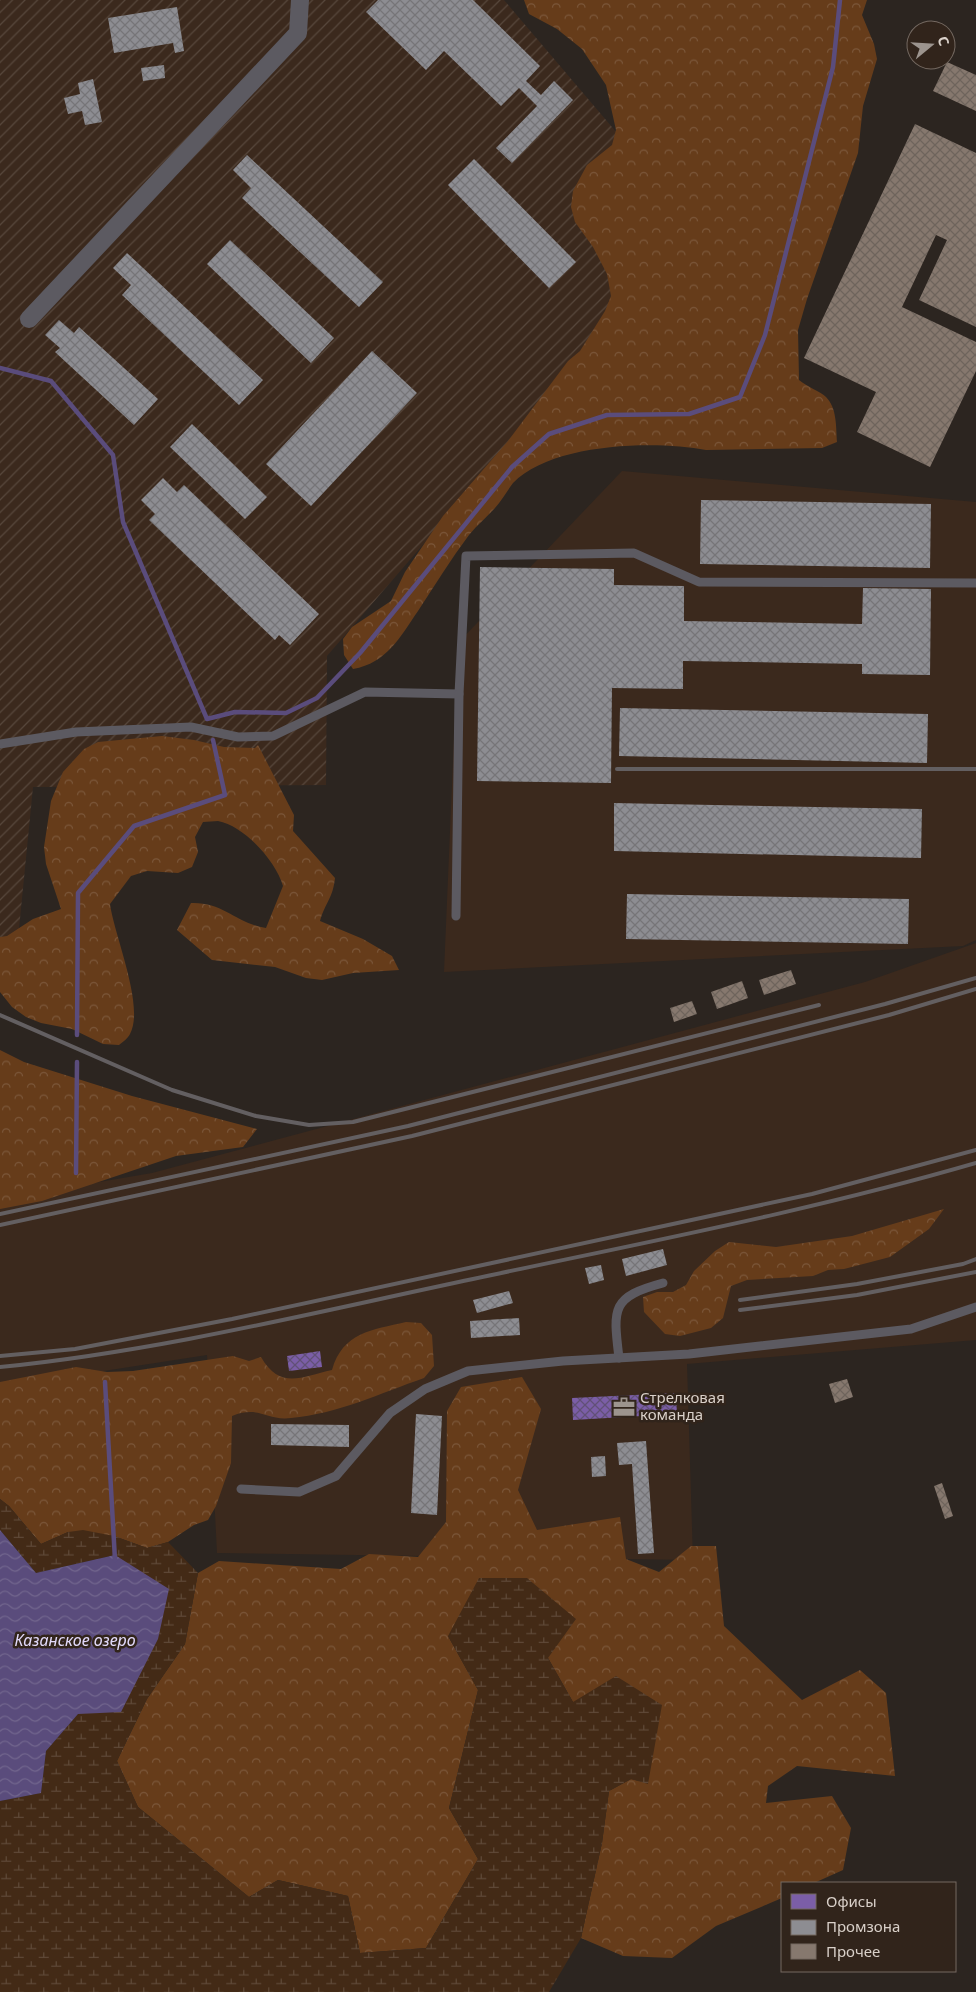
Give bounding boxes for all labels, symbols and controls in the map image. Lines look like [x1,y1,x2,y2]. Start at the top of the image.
north arrow [906,20,956,70]
text: С [933,34,954,48]
place label: Стрелковая команда [640,1387,725,1424]
office icon: Стрелковая команда [611,1394,637,1420]
water label: Казанское озеро [14,1629,136,1651]
legend [781,1882,956,1972]
text: Офисы [826,1891,877,1911]
text: Промзона [826,1916,900,1936]
text: Прочее [826,1941,880,1961]

